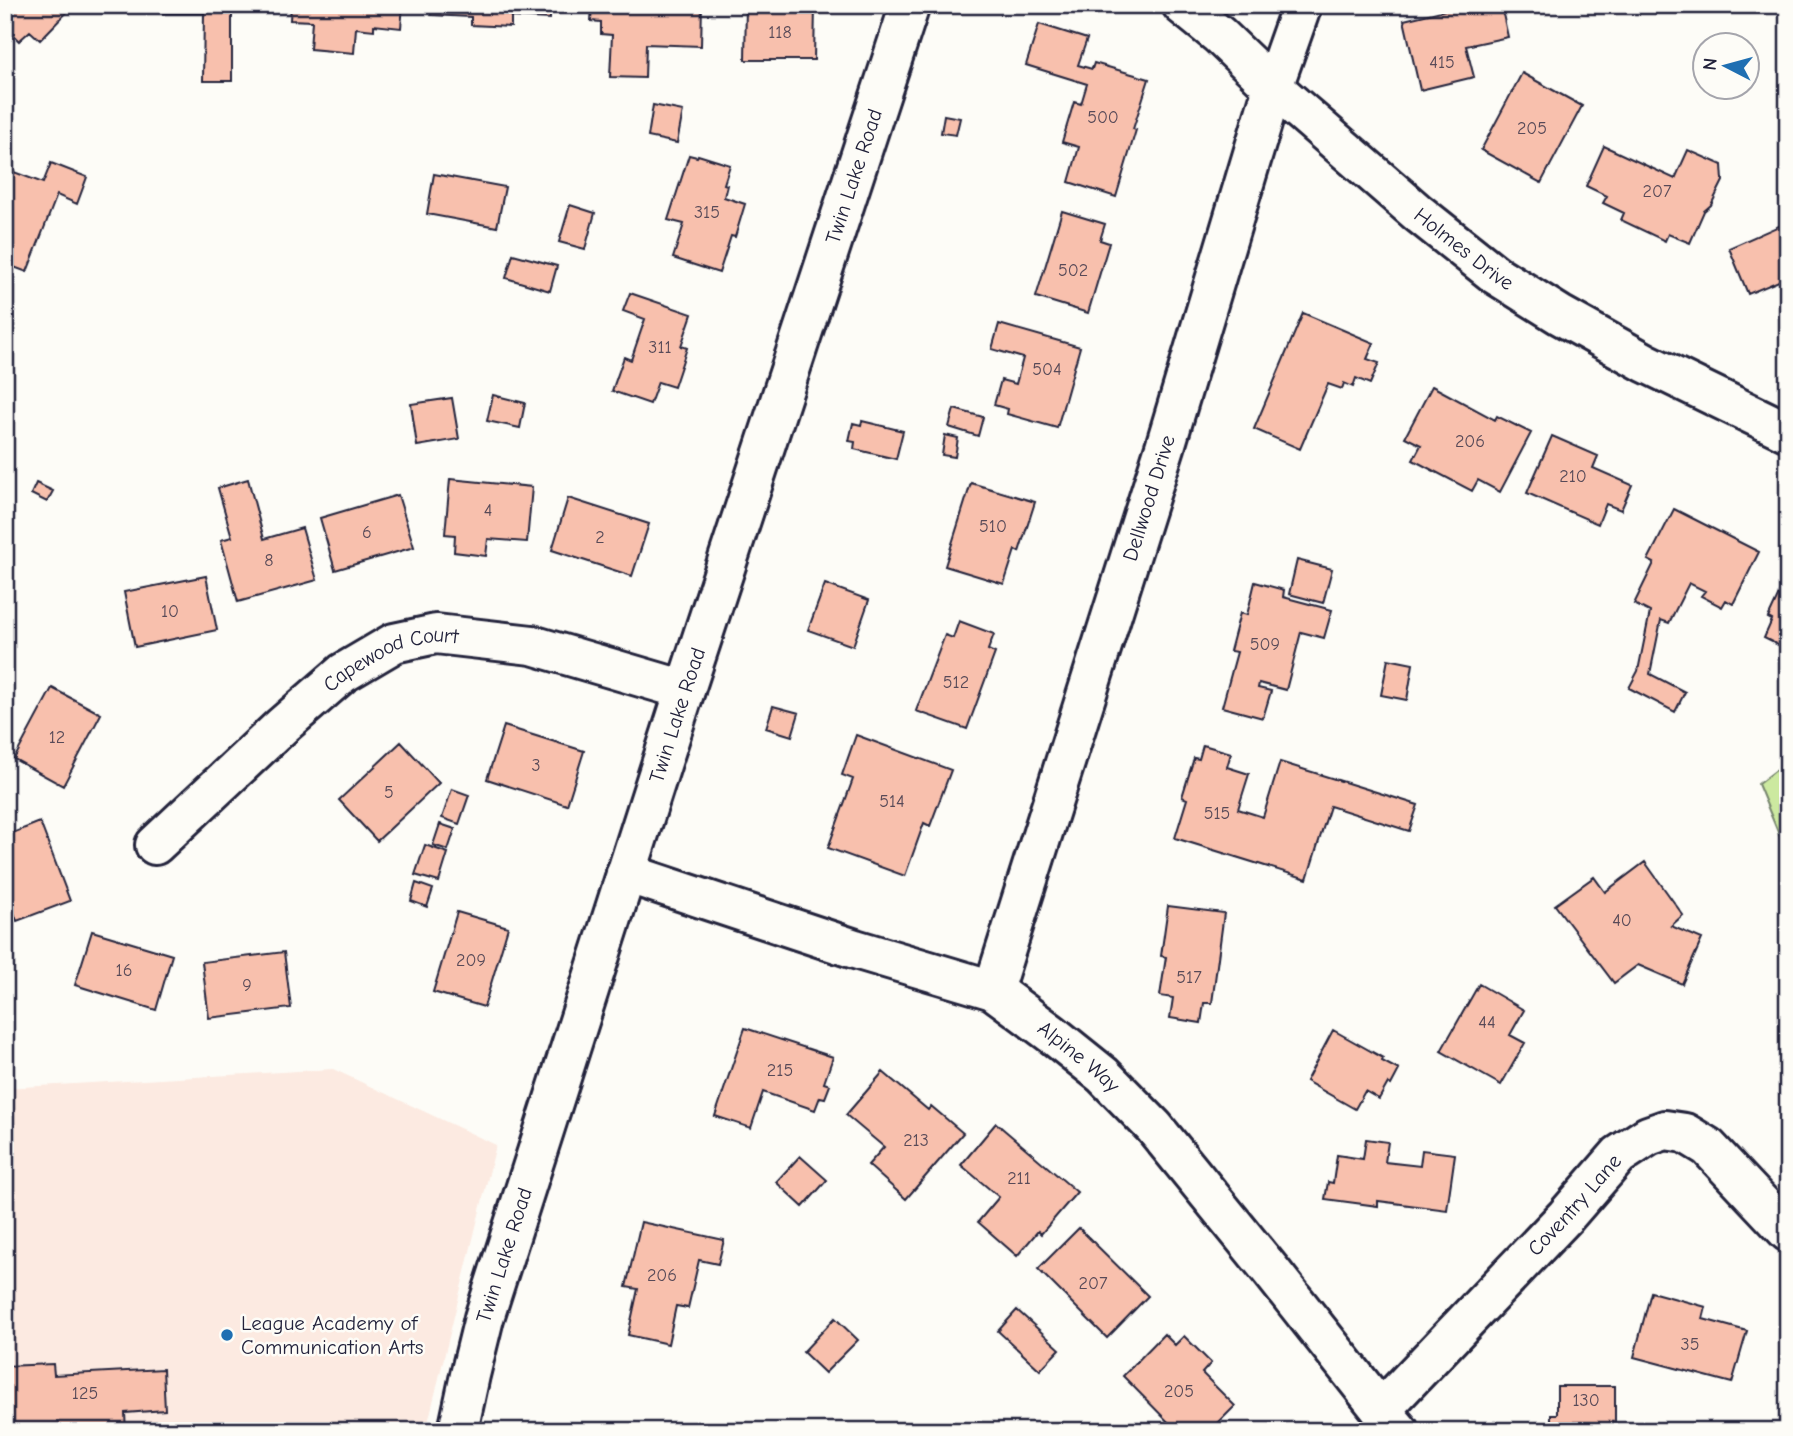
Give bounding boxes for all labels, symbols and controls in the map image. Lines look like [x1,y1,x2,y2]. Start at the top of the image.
house number: 118 [768,22,792,43]
north arrow [1692,32,1762,102]
house number: 415 [1429,52,1455,73]
text: N [1699,57,1722,72]
street label: Twin Lake Road [820,106,887,247]
house number: 500 [1087,107,1119,128]
house number: 205 [1517,118,1547,139]
house number: 207 [1643,181,1672,202]
house number: 315 [694,202,720,223]
street label: Holmes Drive [1409,203,1518,295]
house number: 502 [1058,260,1088,281]
house number: 311 [648,337,672,358]
house number: 504 [1032,359,1062,380]
house number: 206 [1455,431,1485,452]
street label: Dellwood Drive [1118,432,1180,564]
house number: 210 [1559,466,1587,487]
house number: 4 [484,500,492,521]
house number: 510 [979,516,1007,537]
house number: 6 [362,522,372,543]
house number: 2 [595,527,605,548]
house number: 8 [264,550,274,571]
house number: 10 [161,601,179,622]
street label: Capewood Court [318,622,461,697]
house number: 509 [1250,634,1280,655]
street label: Twin Lake Road [644,645,710,786]
house number: 512 [943,672,969,693]
house number: 12 [49,727,65,748]
house number: 3 [531,755,541,776]
house number: 5 [384,782,394,803]
house number: 514 [879,791,905,812]
house number: 515 [1204,803,1230,824]
house number: 40 [1612,910,1632,931]
house number: 209 [456,950,486,971]
house number: 16 [116,960,132,981]
house number: 517 [1176,967,1202,988]
house number: 9 [242,975,252,996]
house number: 44 [1478,1012,1496,1033]
street label: Alpine Way [1033,1016,1125,1098]
house number: 215 [767,1060,793,1081]
house number: 213 [903,1130,929,1151]
street label: Coventry Lane [1523,1149,1626,1261]
house number: 211 [1007,1168,1031,1189]
street label: Twin Lake Road [471,1184,537,1326]
house number: 206 [647,1265,677,1286]
house number: 207 [1079,1273,1108,1294]
place label: League Academy of Communication Arts [241,1311,424,1359]
marker: League Academy of Communication Arts [219,1327,235,1343]
house number: 35 [1681,1334,1699,1355]
house number: 205 [1164,1381,1194,1402]
house number: 125 [72,1383,98,1404]
house number: 130 [1572,1390,1600,1411]

